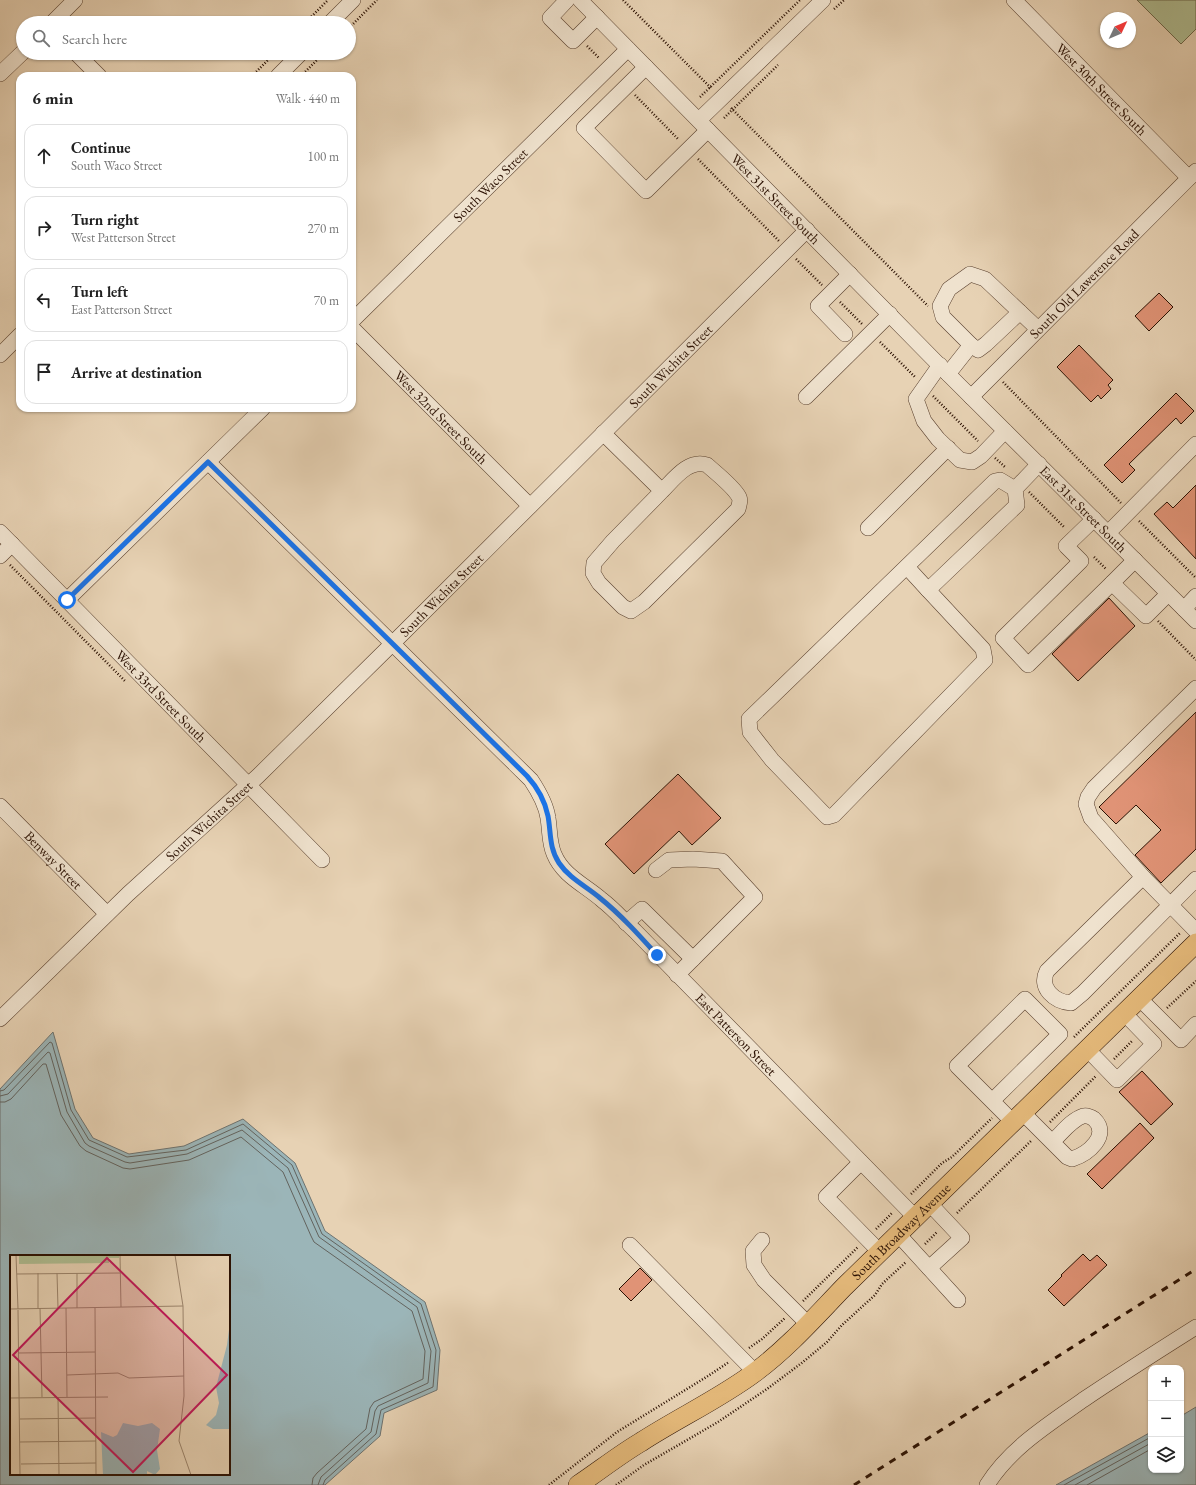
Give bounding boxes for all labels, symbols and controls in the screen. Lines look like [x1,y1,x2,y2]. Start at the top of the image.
north arrow [1100,12,1136,48]
search box [16,16,356,60]
icon: search [30,27,52,49]
text: Search here [62,29,127,48]
street label: West 30th Street South [1052,39,1151,139]
text: 6 min [32,87,73,109]
text: Walk · 440 m [276,90,340,107]
text: Continue [71,138,131,157]
street label: South Waco Street [449,144,532,226]
icon: ahead [33,145,55,167]
text: 100 m [308,148,339,165]
street label: West 31st Street South [727,150,824,248]
text: South Waco Street [71,157,162,174]
text: Turn right [71,210,139,229]
icon: right [33,217,55,239]
text: 270 m [308,220,339,237]
street label: South Old Lawerence Road [1025,224,1143,342]
text: West Patterson Street [71,229,176,246]
text: Turn left [71,282,128,301]
icon: left [33,289,55,311]
text: 70 m [314,292,339,309]
text: East Patterson Street [71,301,172,318]
street label: South Wichita Street [625,320,717,412]
icon: arrive [33,361,55,383]
text: Arrive at destination [71,363,202,382]
street label: West 32nd Street South [390,366,492,468]
street label: East 31st Street South [1036,462,1131,556]
street label: South Wichita Street [395,549,487,641]
route start [58,591,76,609]
street label: West 33rd Street South [112,646,211,746]
street label: South Wichita Street [162,776,256,865]
street label: Benway Street [21,827,87,894]
route end [648,946,666,964]
street label: East Patterson Street [692,989,781,1080]
street label: South Broadway Avenue [848,1179,955,1284]
inset map [10,1255,230,1475]
map controls [1148,1365,1184,1473]
button: + [1148,1365,1184,1401]
button: − [1148,1401,1184,1437]
button: layers [1148,1437,1184,1473]

